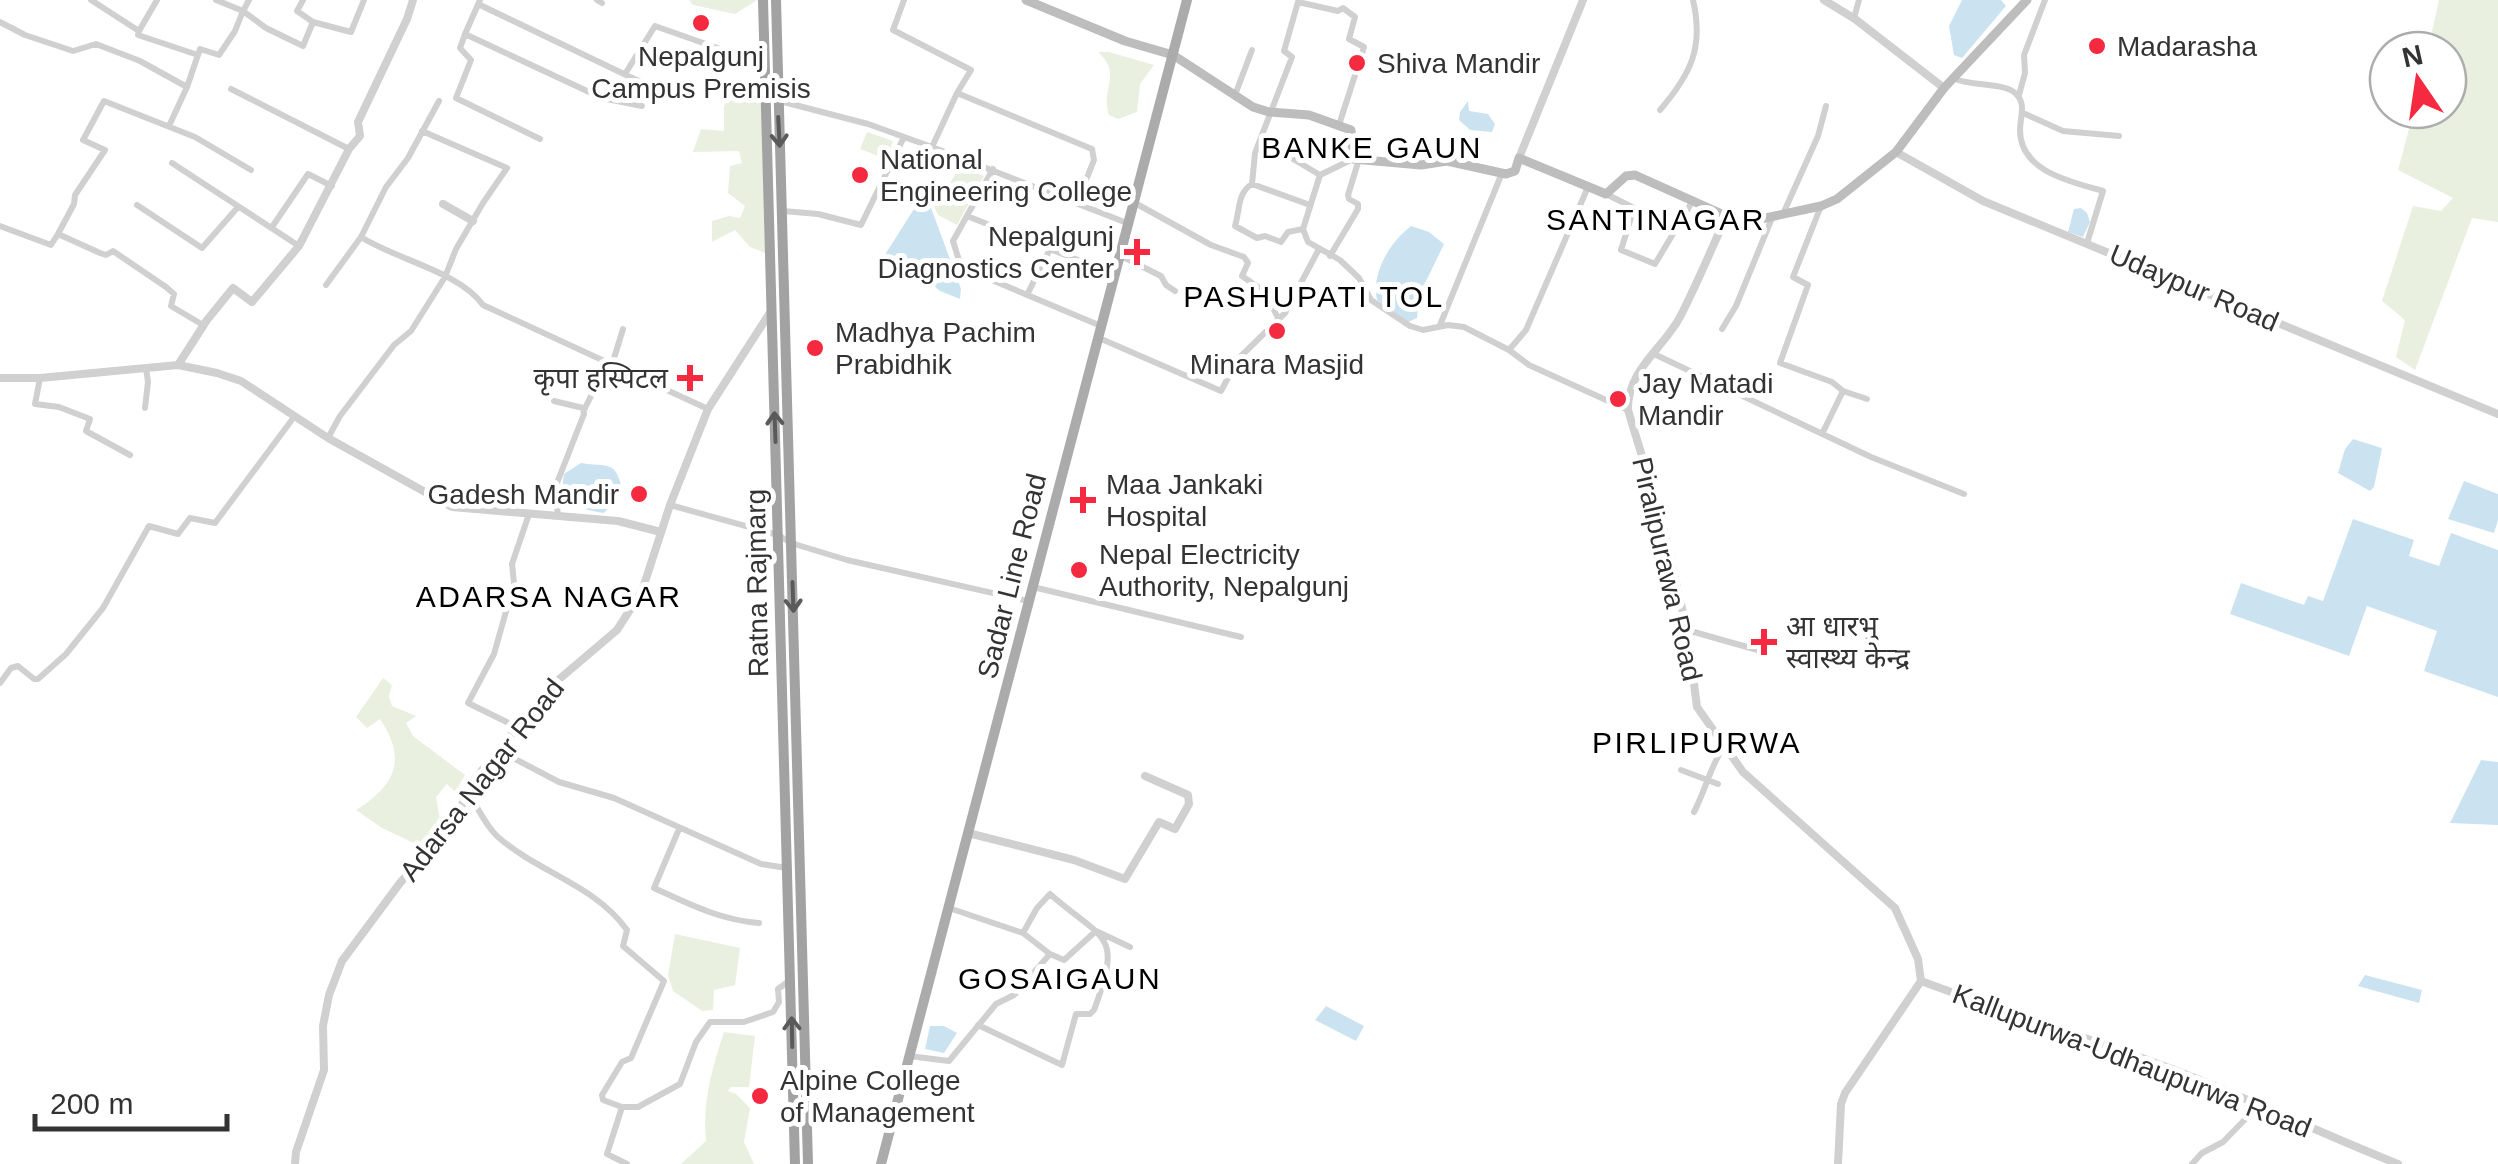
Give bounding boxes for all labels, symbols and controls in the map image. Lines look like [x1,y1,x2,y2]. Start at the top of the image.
marker: Nepalgunj Campus Premisis [690,12,712,34]
north arrow [2368,30,2468,130]
place label: Madarasha [2117,31,2258,62]
marker: Madarasha [2086,35,2108,57]
text: N [2399,39,2426,74]
place label: Nepalgunj Campus Premisis [591,41,811,104]
place label: Shiva Mandir [1377,48,1540,79]
marker: Shiva Mandir [1346,52,1368,74]
one-way arrow [770,116,789,148]
district label: BANKE GAUN [1261,131,1483,164]
place label: National Engineering College [880,144,1132,207]
marker: National Engineering College [849,164,871,186]
district label: SANTINAGAR [1546,203,1766,236]
place label: Nepalgunj Diagnostics Center [877,221,1114,284]
street label: Udaypur Road [2105,238,2283,338]
marker: Nepalgunj Diagnostics Center [1124,239,1150,265]
district label: PASHUPATI TOL [1183,280,1445,313]
place label: Madhya Pachim Prabidhik [835,317,1036,380]
marker: Minara Masjid [1266,320,1288,342]
marker: Madhya Pachim Prabidhik [804,337,826,359]
place label: Minara Masjid [1190,349,1364,380]
place label: कृपा हस्पिटल [534,362,669,396]
marker: कृपा हस्पिटल [677,365,703,391]
place label: Jay Matadi Mandir [1638,368,1773,431]
marker: Jay Matadi Mandir [1607,388,1629,410]
one-way arrow [766,411,785,443]
street label: Piralipurawa Road [1626,454,1708,684]
place label: Maa Jankaki Hospital [1106,469,1263,532]
street label: Sadar Line Road [972,470,1052,682]
place label: Gadesh Mandir [428,479,619,510]
marker: Gadesh Mandir [628,483,650,505]
marker: Maa Jankaki Hospital [1070,487,1096,513]
street label: Ratna Rajmarg [740,489,774,677]
place label: Nepal Electricity Authority, Nepalgunj [1099,539,1349,602]
marker: Nepal Electricity Authority, Nepalgunj [1068,559,1090,581]
district label: ADARSA NAGAR [416,580,682,613]
one-way arrow [783,581,802,613]
place label: आ धारभु स्वास्थ्य केन्द्र [1786,611,1911,674]
marker: आ धारभु स्वास्थ्य केन्द्र [1751,629,1777,655]
street label: Adarsa Nagar Road [394,673,570,887]
district label: PIRLIPURWA [1592,726,1802,759]
district label: GOSAIGAUN [958,962,1162,995]
street label: Kallupurwa-Udhaupurwa Road [1948,978,2316,1144]
one-way arrow [783,1016,802,1048]
place label: Alpine College of Management [780,1065,975,1128]
scale bar [35,1069,228,1131]
marker: Alpine College of Management [749,1085,771,1107]
text: 200 m [50,1087,133,1120]

